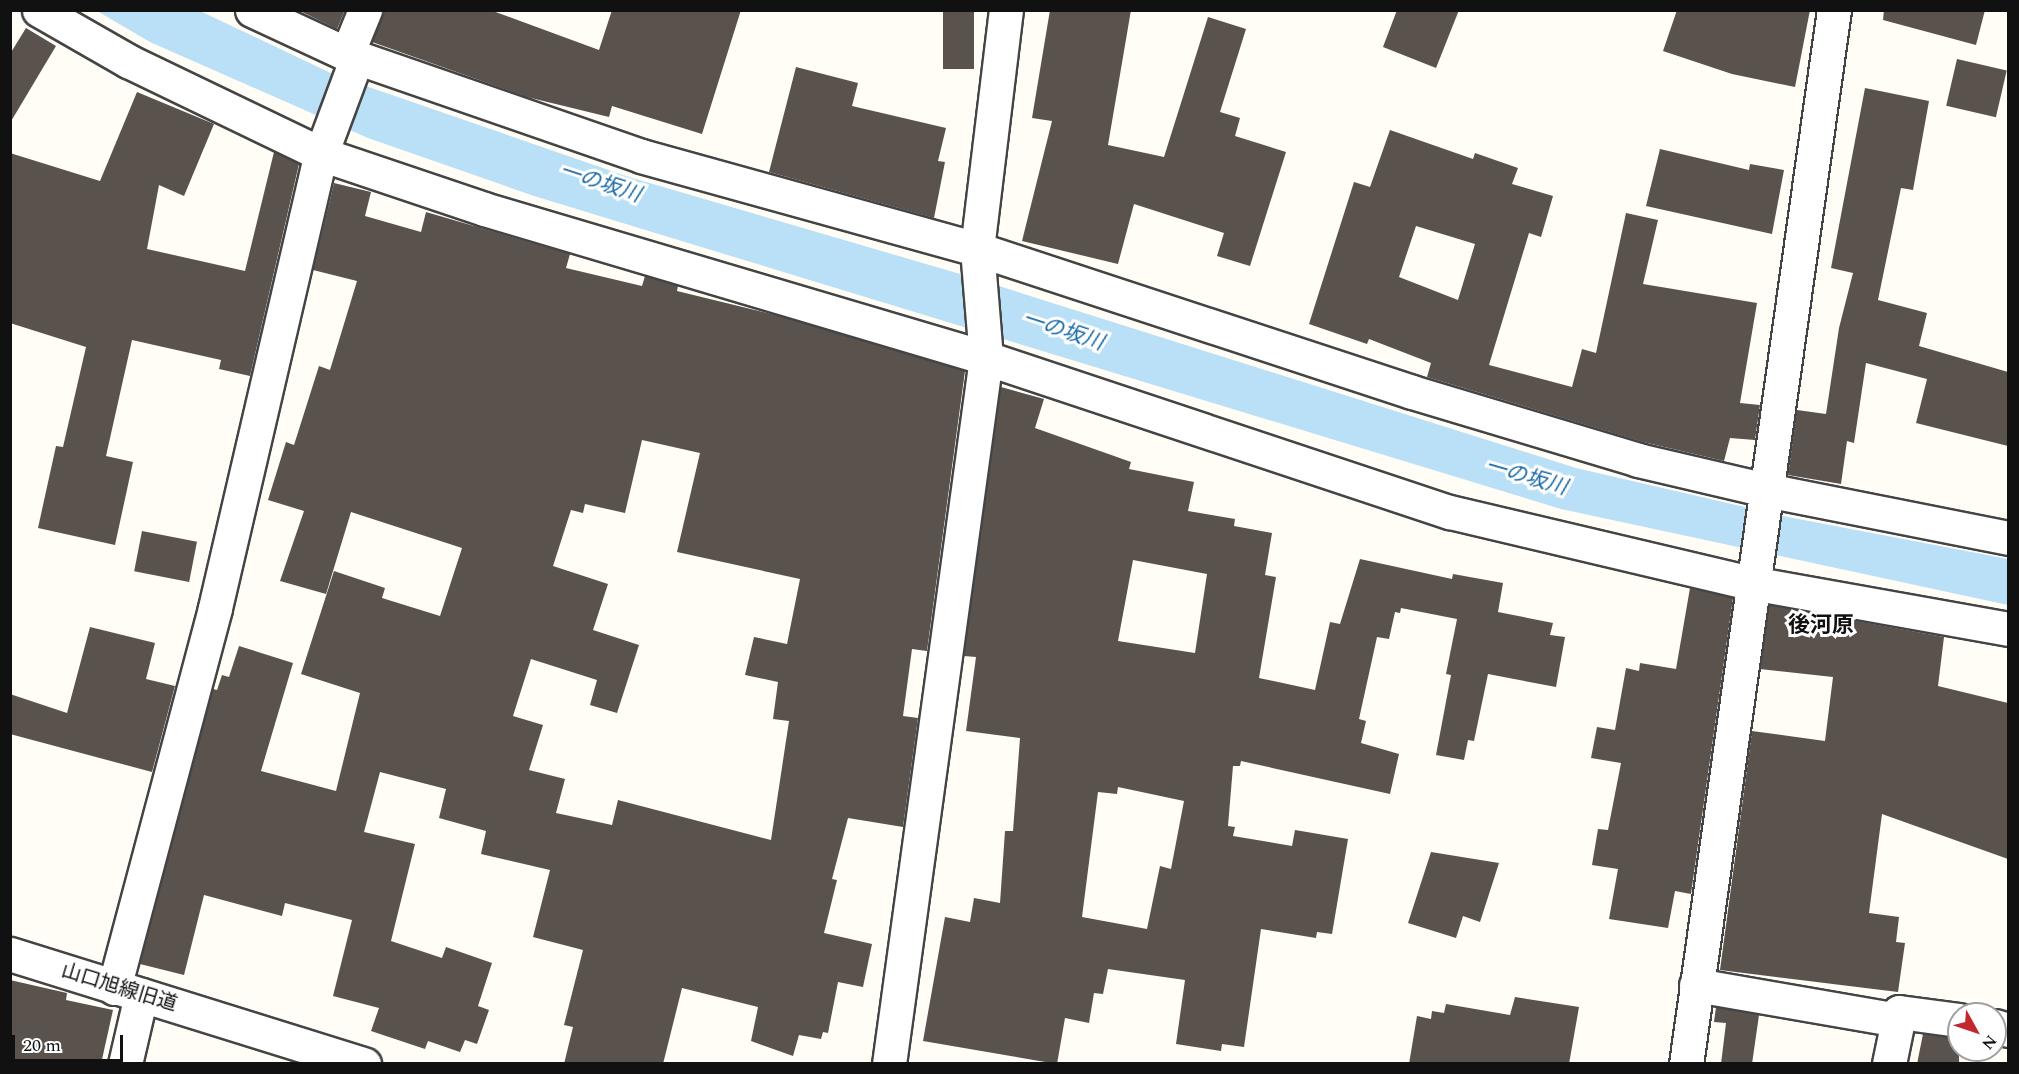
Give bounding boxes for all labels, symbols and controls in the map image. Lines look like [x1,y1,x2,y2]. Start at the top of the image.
water label: 一の坂川 [556,158,644,208]
water label: 一の坂川 [1019,306,1107,356]
water label: 一の坂川 [1482,453,1570,501]
district label: 後河原 [1788,613,1854,639]
street label: 山口旭線旧道 [58,959,180,1017]
north arrow [1947,1002,2007,1062]
scale bar [15,1023,126,1061]
text: N [1976,1030,2003,1055]
text: 20 m [23,1032,61,1059]

